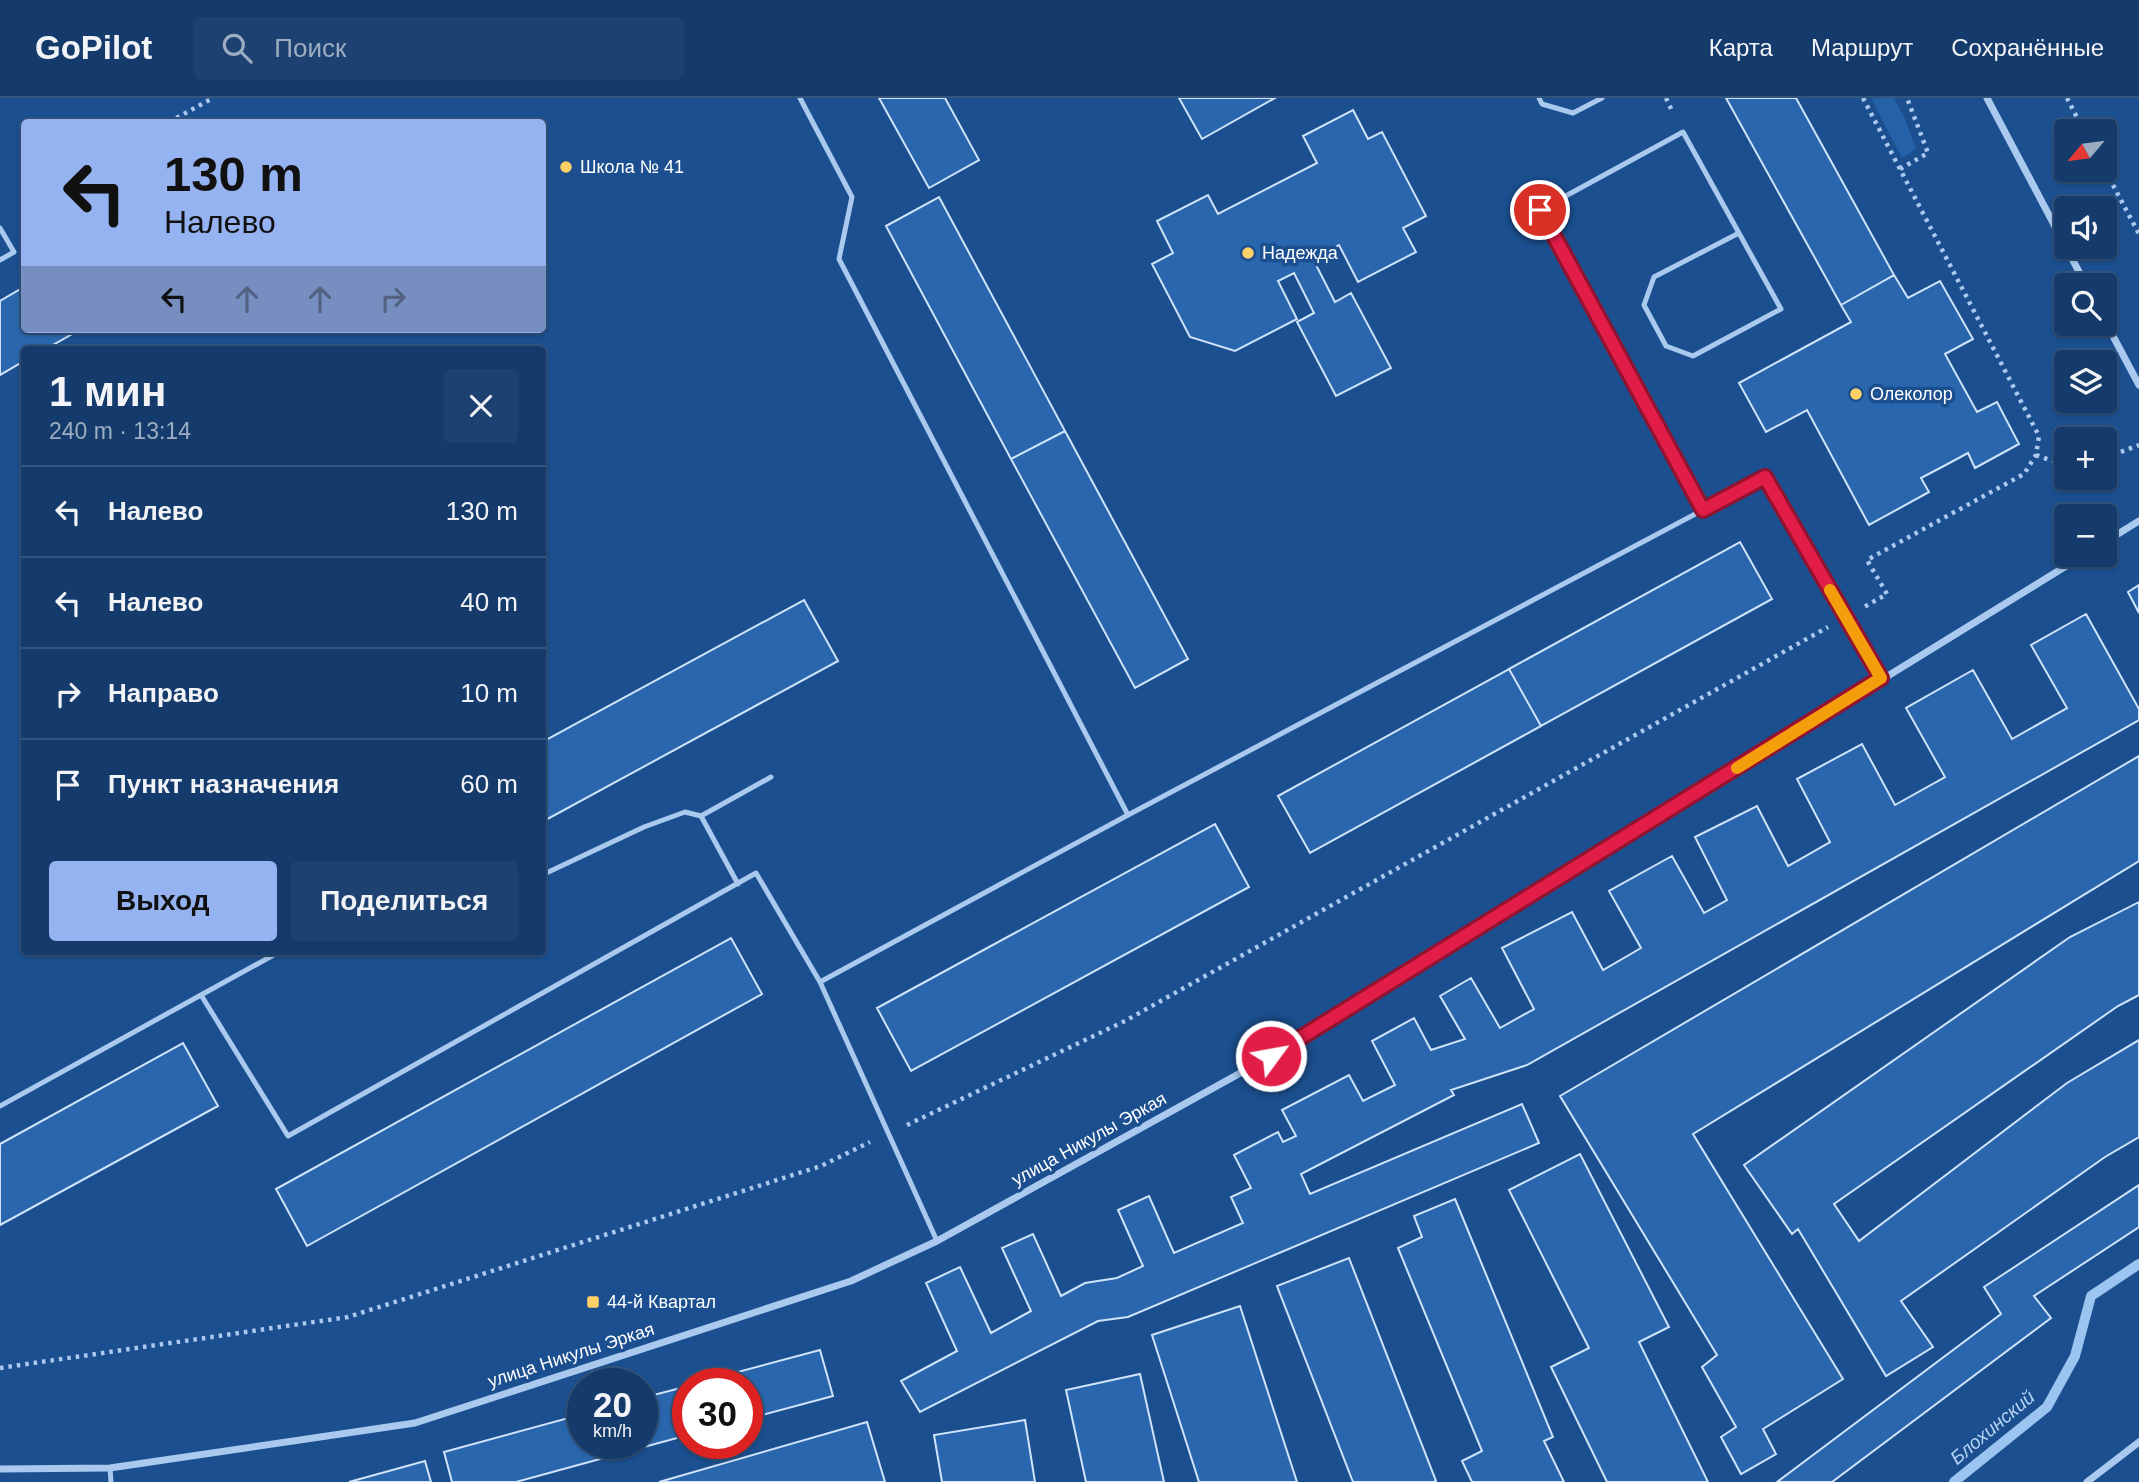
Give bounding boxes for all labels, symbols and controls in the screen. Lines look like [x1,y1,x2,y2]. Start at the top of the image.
search box [194,17,684,80]
text: GoPilot [35,29,152,66]
icon: search [218,29,256,67]
text: Поиск [274,33,346,63]
text: Карта [1709,34,1773,61]
text: Маршрут [1811,34,1913,61]
text: Сохранённые [1951,34,2104,61]
north arrow [2054,119,2118,182]
map controls [2054,119,2117,567]
icon: left [49,147,140,238]
text: 130 m [164,147,303,201]
place label: Школа № 41 [580,157,684,177]
marker: Школа № 41 [558,159,574,175]
pin [1510,180,1570,240]
icon: arrive [1521,191,1559,229]
button: sound [2054,196,2117,259]
text: Налево [164,204,276,240]
place label: Надежда [1262,243,1339,263]
marker: Надежда [1240,245,1256,261]
button: search [2054,273,2117,336]
icon: left [155,280,193,318]
icon: ahead [228,280,266,318]
icon: ahead [301,280,339,318]
icon: right [374,280,412,318]
button: layers [2054,350,2117,413]
text: 1 мин [49,368,166,415]
button: close [444,369,518,443]
place label: Олеколор [1870,384,1953,404]
marker: Олеколор [1848,386,1864,402]
text: 240 m · 13:14 [49,418,191,444]
button: + [2054,427,2117,490]
icon: left [49,493,87,531]
text: Налево [108,496,203,526]
text: 130 m [446,496,518,526]
button: − [2054,504,2117,567]
icon: left [49,584,87,622]
text: Налево [108,587,203,617]
text: 40 m [460,587,518,617]
icon: right [49,675,87,713]
text: Направо [108,678,219,708]
text: 10 m [460,678,518,708]
icon: arrive [49,766,87,804]
text: Пункт назначения [108,769,339,799]
text: 60 m [460,769,518,799]
button: Выход [49,861,277,941]
button: Поделиться [291,861,518,941]
position arrow [1234,1019,1308,1093]
street label: улица Никулы Эркая [1008,1088,1170,1190]
place label: 44-й Квартал [607,1292,716,1312]
marker: 44-й Квартал [585,1294,601,1310]
street label: улица Никулы Эркая [485,1319,657,1391]
speed limit sign: 30 [672,1368,763,1459]
text: 20 [593,1385,632,1424]
water label: Блохинский [1946,1386,2039,1469]
text: km/h [593,1421,632,1441]

